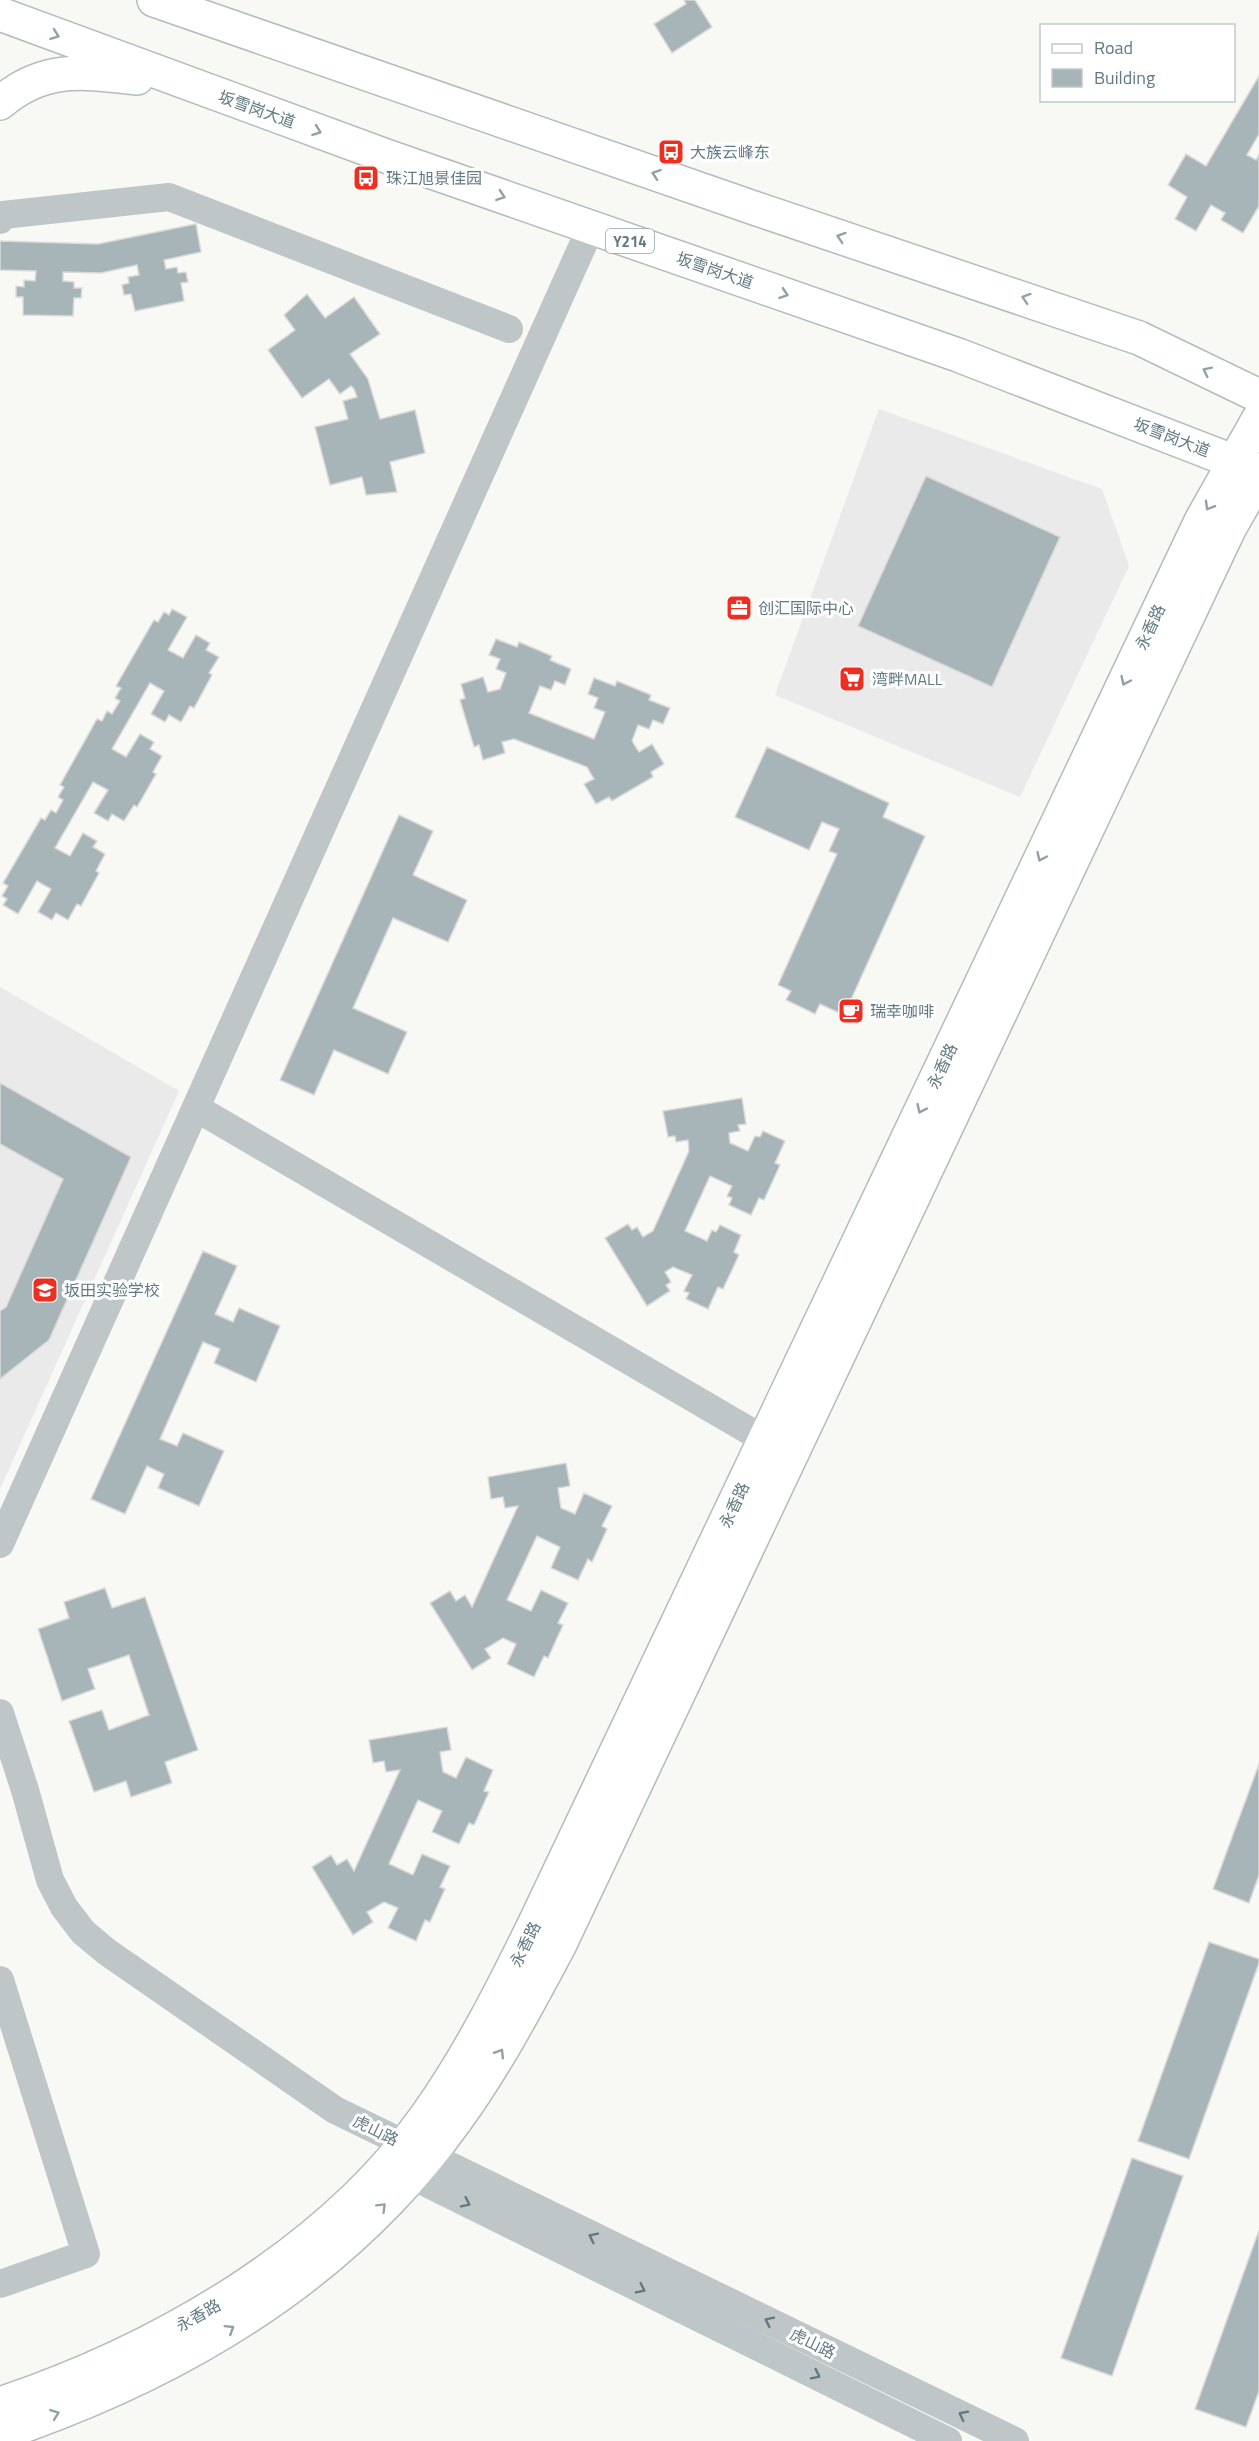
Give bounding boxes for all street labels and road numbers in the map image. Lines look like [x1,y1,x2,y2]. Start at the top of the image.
street label: 坂雪岗大道 [215,84,299,134]
road number: Y214 [606,229,654,253]
street label: 坂雪岗大道 [673,246,757,294]
street label: 坂雪岗大道 [1130,411,1214,463]
street label: 永香路 [1129,600,1171,654]
street label: 永香路 [921,1039,963,1093]
street label: 永香路 [713,1478,755,1532]
street label: 永香路 [504,1917,546,1971]
street label: 虎山路 [349,2109,403,2151]
street label: 永香路 [171,2293,225,2337]
street label: 虎山路 [786,2322,840,2364]

